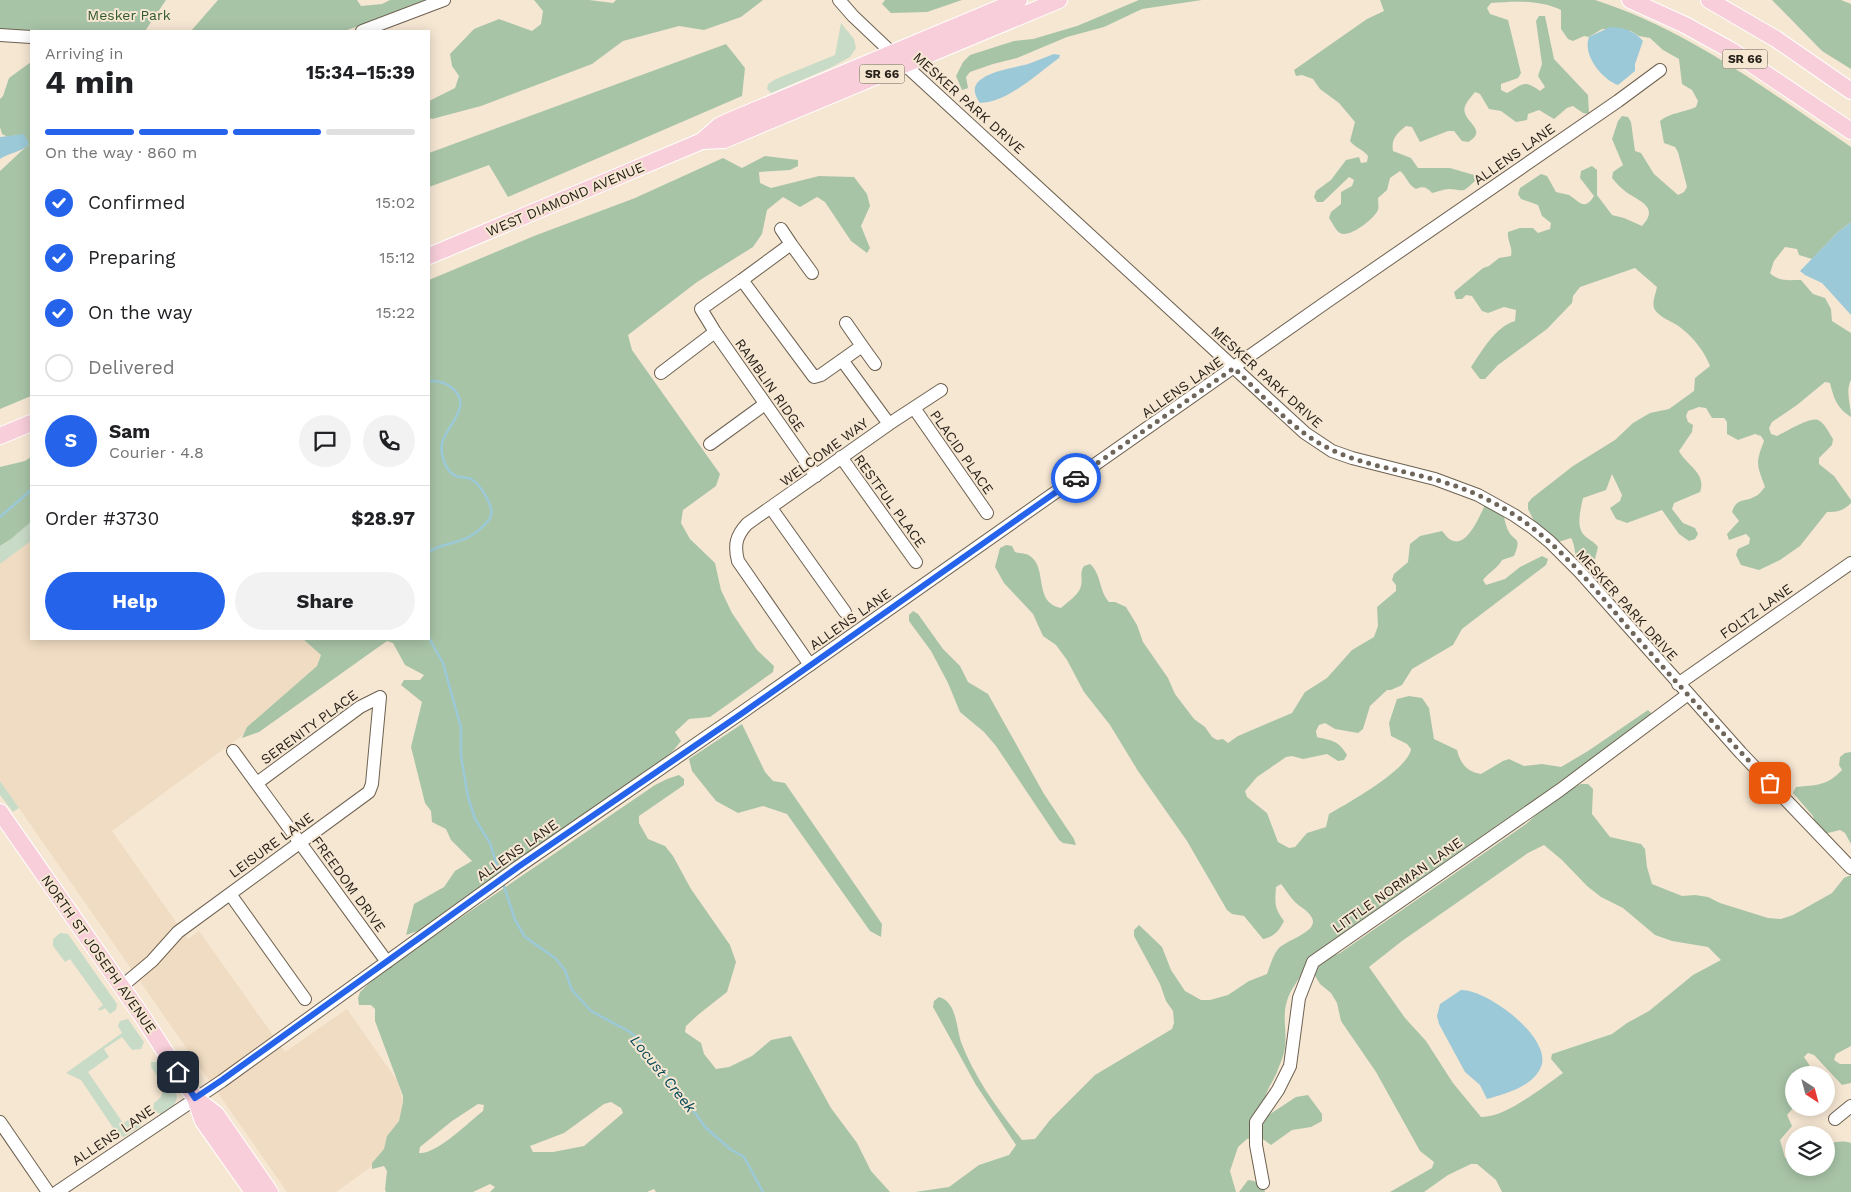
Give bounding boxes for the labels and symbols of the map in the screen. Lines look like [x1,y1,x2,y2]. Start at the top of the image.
park label: Mesker Park [87,7,171,23]
street label: MESKER PARK DRIVE [910,49,1028,157]
road number: SR 66 [1722,50,1768,68]
road number: SR 66 [860,64,904,84]
street label: ALLENS LANE [1470,120,1558,188]
street label: WEST DIAMOND AVENUE [484,158,646,240]
street label: MESKER PARK DRIVE [1208,323,1326,431]
street label: RAMBLIN RIDGE [732,335,808,435]
street label: ALLENS LANE [1138,353,1226,421]
street label: PLACID PLACE [927,407,997,497]
street label: WELCOME WAY [777,415,871,489]
street label: RESTFUL PLACE [851,451,929,551]
courier [1051,453,1101,503]
street label: MESKER PARK DRIVE [1573,546,1681,664]
street label: FOLTZ LANE [1717,580,1795,642]
street label: ALLENS LANE [806,585,894,653]
street label: SERENITY PLACE [258,687,361,767]
pin [1749,762,1791,804]
street label: LEISURE LANE [226,809,316,881]
street label: ALLENS LANE [473,816,561,884]
street label: FREEDOM DRIVE [309,833,389,935]
street label: LITTLE NORMAN LANE [1329,834,1465,936]
street label: NORTH ST JOSEPH AVENUE [38,872,160,1036]
water label: Locust Creek [626,1032,700,1117]
pin [157,1051,199,1093]
north arrow [1785,1066,1835,1116]
street label: ALLENS LANE [69,1102,157,1168]

